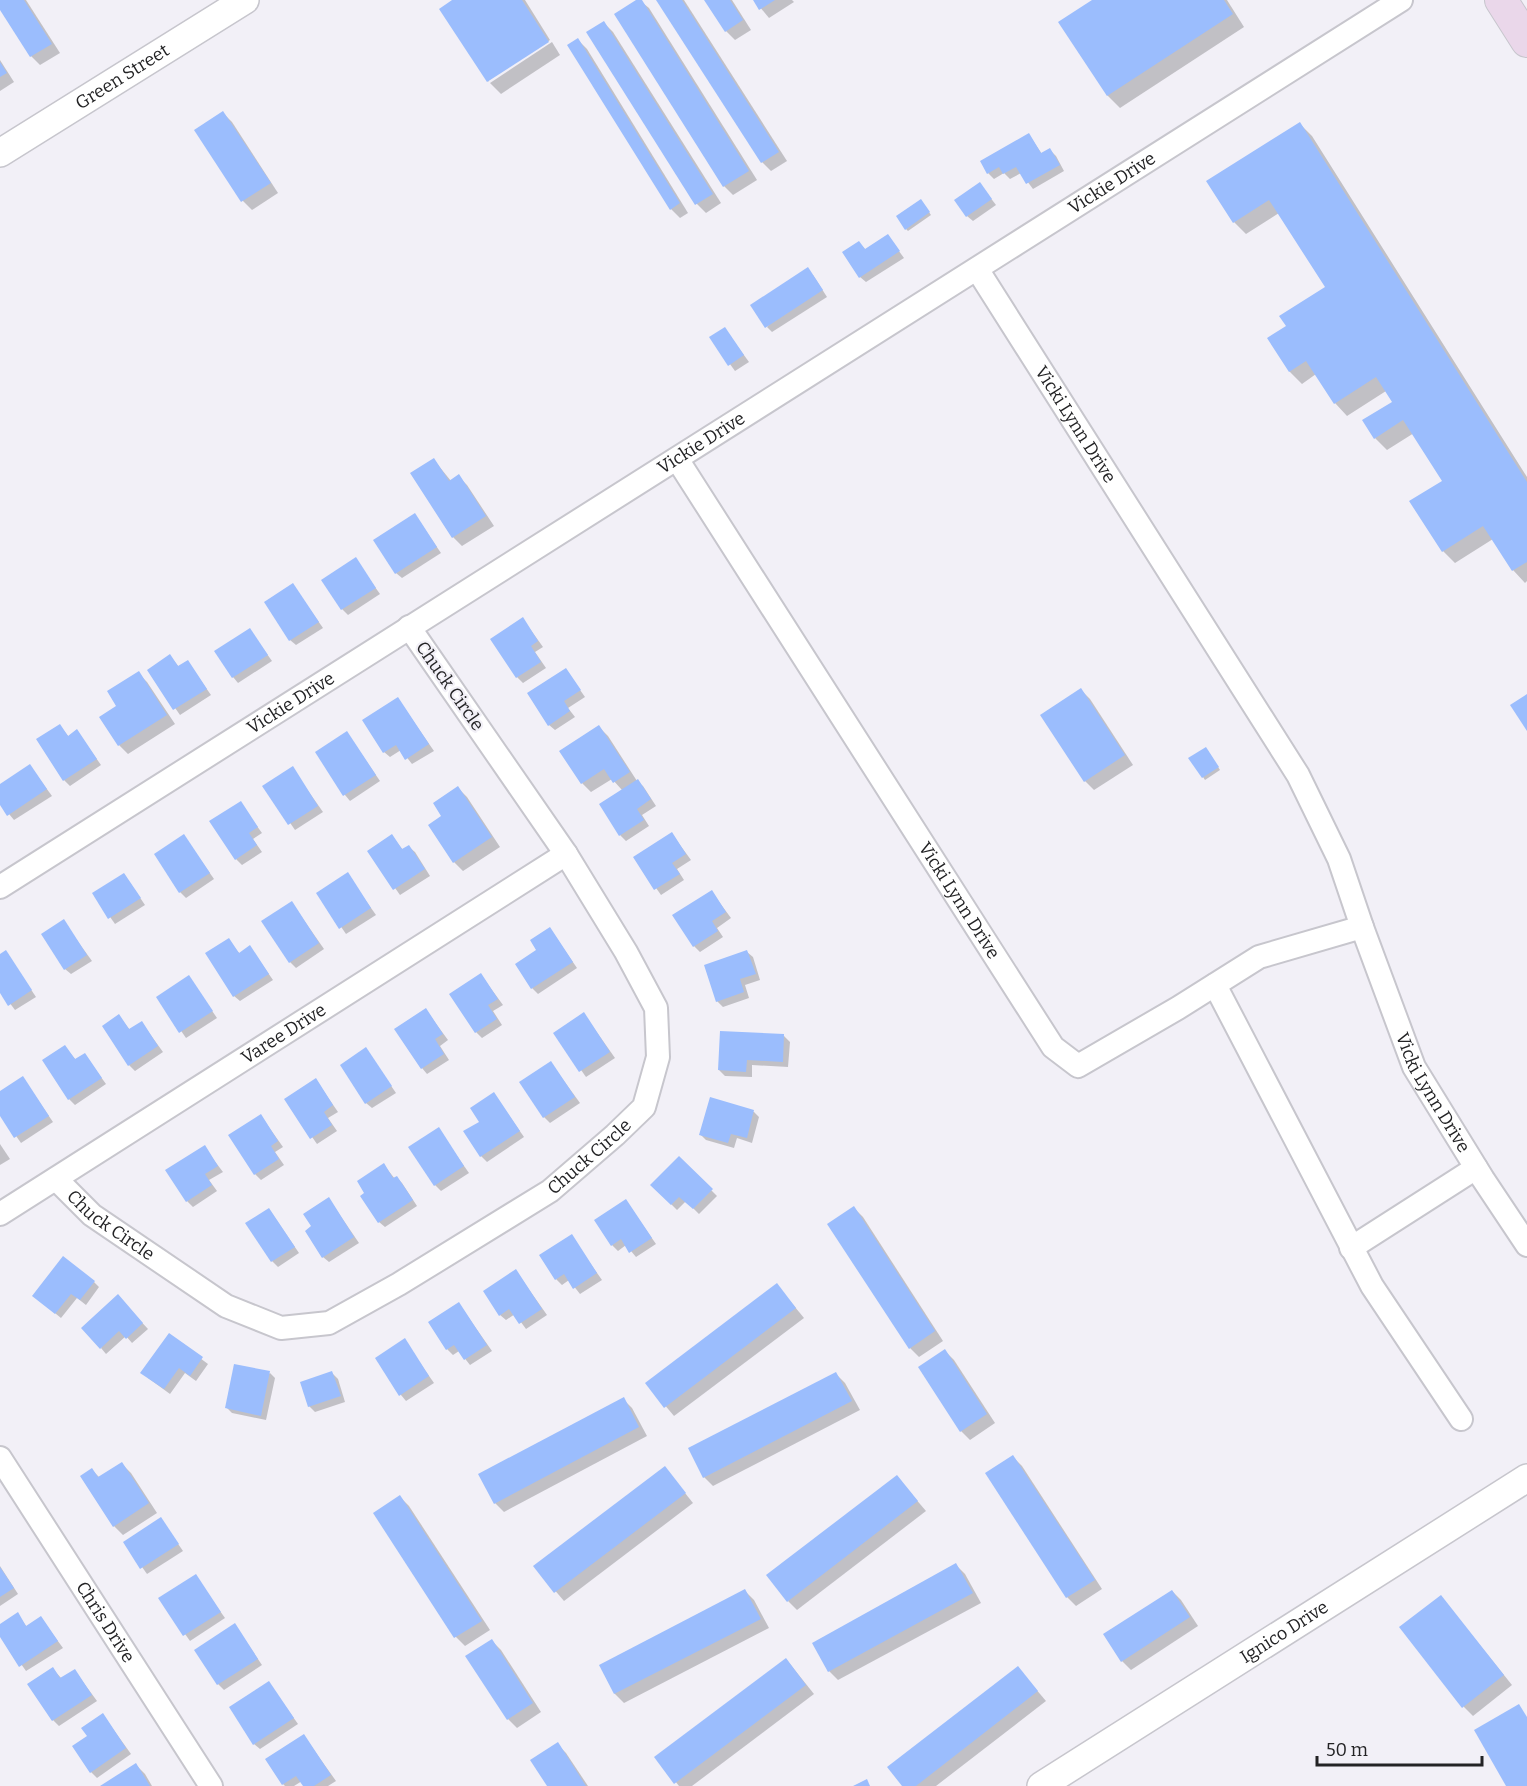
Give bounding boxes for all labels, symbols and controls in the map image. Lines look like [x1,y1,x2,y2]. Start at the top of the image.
street label: Green Street [71,39,174,114]
street label: Vickie Drive [1064,147,1160,219]
street label: Vicki Lynn Drive [1030,362,1121,487]
street label: Vickie Drive [654,407,749,479]
street label: Chuck Circle [411,637,489,735]
street label: Vickie Drive [243,667,338,739]
street label: Vicki Lynn Drive [914,838,1005,963]
street label: Varee Drive [237,999,330,1069]
street label: Vicki Lynn Drive [1391,1029,1475,1156]
street label: Chuck Circle [543,1114,636,1199]
street label: Chuck Circle [62,1185,159,1265]
street label: Chris Drive [71,1577,140,1667]
street label: Ignico Drive [1236,1596,1332,1668]
scale bar [1317,1729,1482,1767]
text: 50 m [1326,1739,1368,1761]

